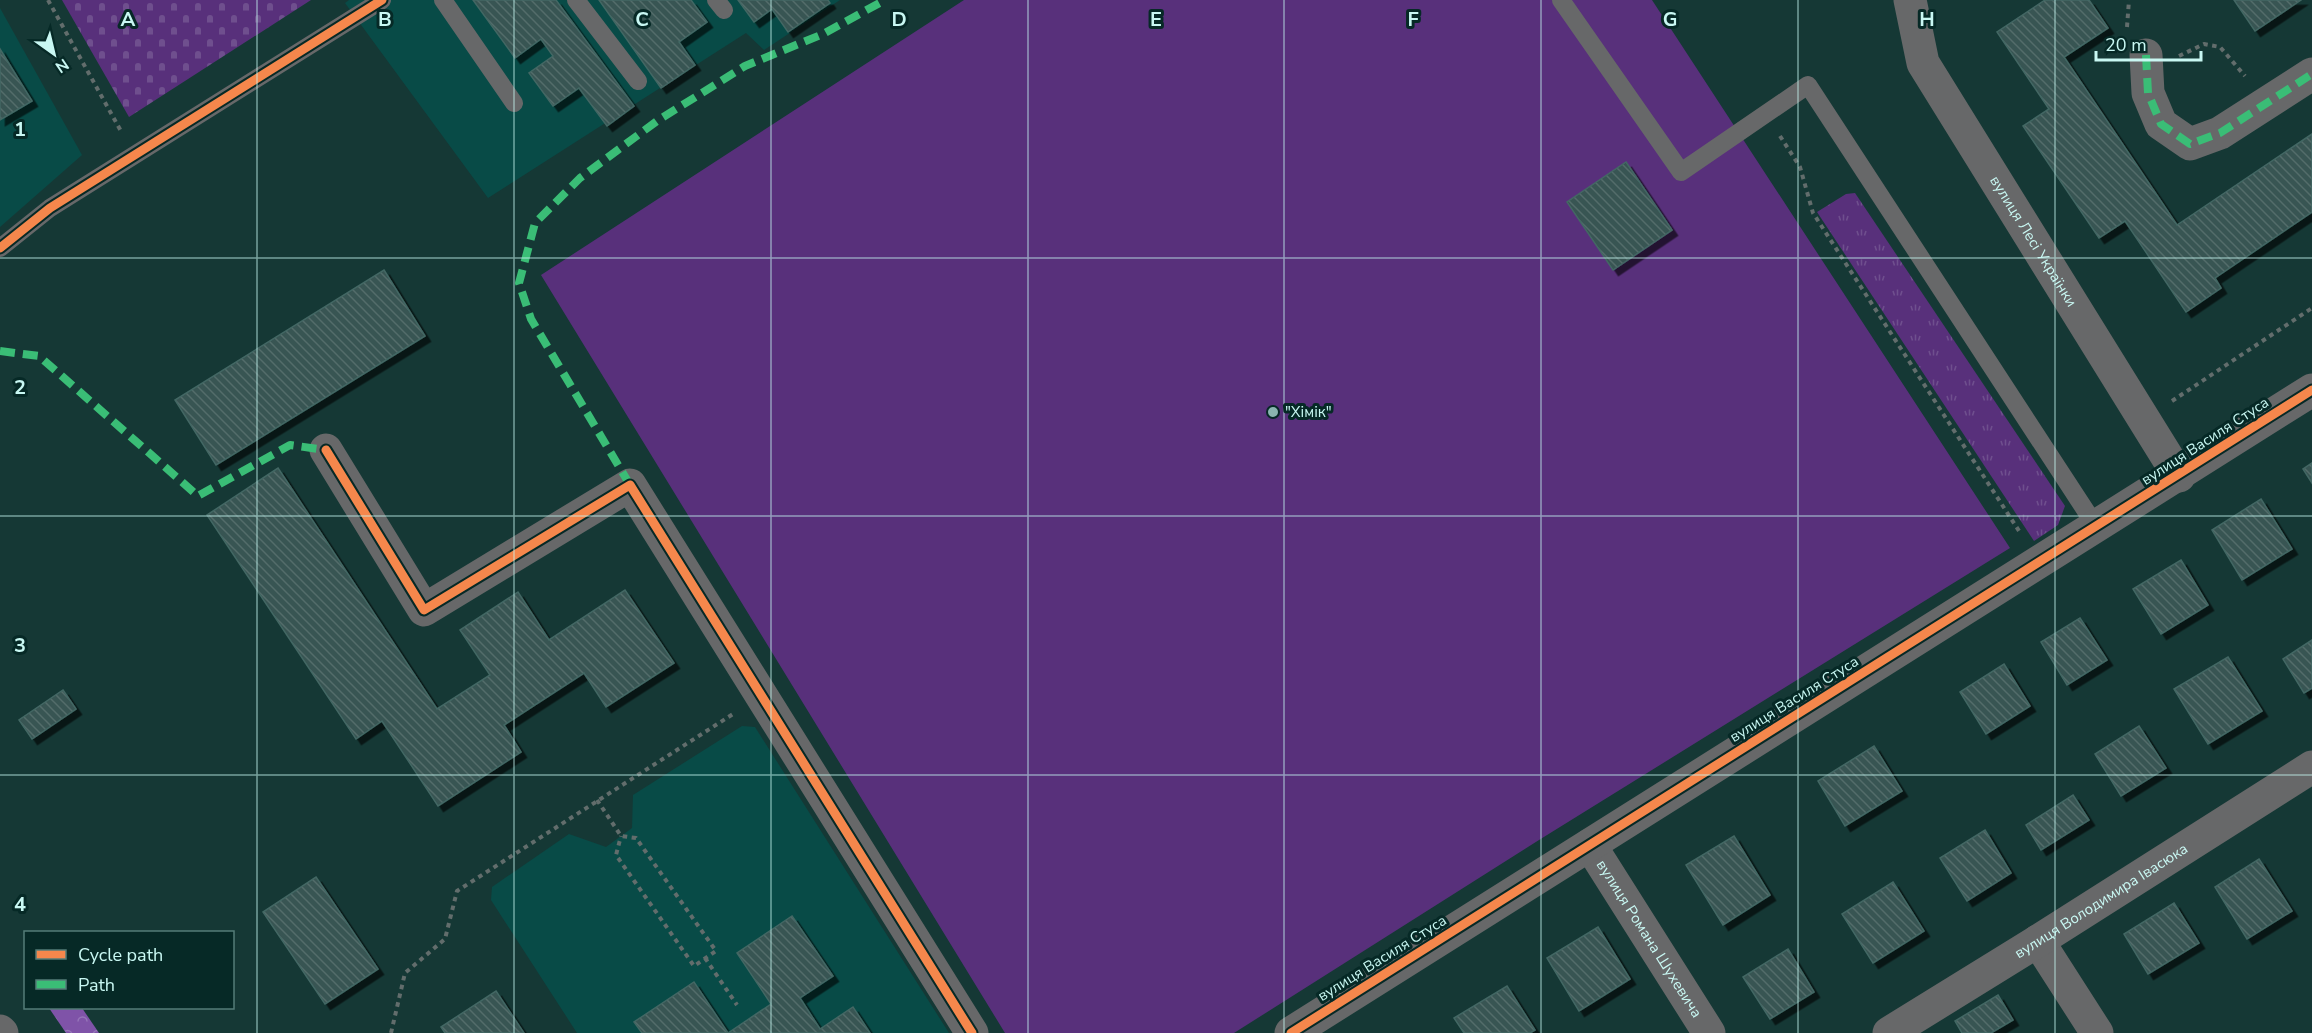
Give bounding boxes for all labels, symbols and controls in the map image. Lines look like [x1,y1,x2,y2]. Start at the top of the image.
text: A [121,6,136,33]
text: B [378,6,392,33]
text: C [635,6,649,33]
text: D [891,6,907,33]
text: E [1150,6,1162,33]
text: F [1407,6,1419,33]
text: G [1663,6,1677,33]
text: H [1919,6,1935,33]
north arrow [24,24,84,84]
scale bar [2096,24,2201,62]
text: 20 m [2105,33,2147,57]
text: N [51,53,73,78]
text: 1 [14,116,26,143]
street label: вулиця Лесі Українки [1985,172,2082,311]
text: 2 [14,374,26,401]
street label: вулиця Василя Стуса [2137,392,2273,490]
place label: "Хімік" [1285,402,1332,422]
marker: "Хімік" [1266,405,1280,419]
text: 3 [14,632,26,659]
street label: вулиця Василя Стуса [1726,651,1862,747]
street label: вулиця Володимира Івасюка [2011,838,2192,963]
street label: вулиця Романа Шухевича [1592,856,1707,1022]
text: 4 [14,891,26,918]
street label: вулиця Василя Стуса [1314,910,1450,1006]
legend [24,931,234,1009]
text: Cycle path [78,943,163,967]
text: Path [78,973,115,997]

